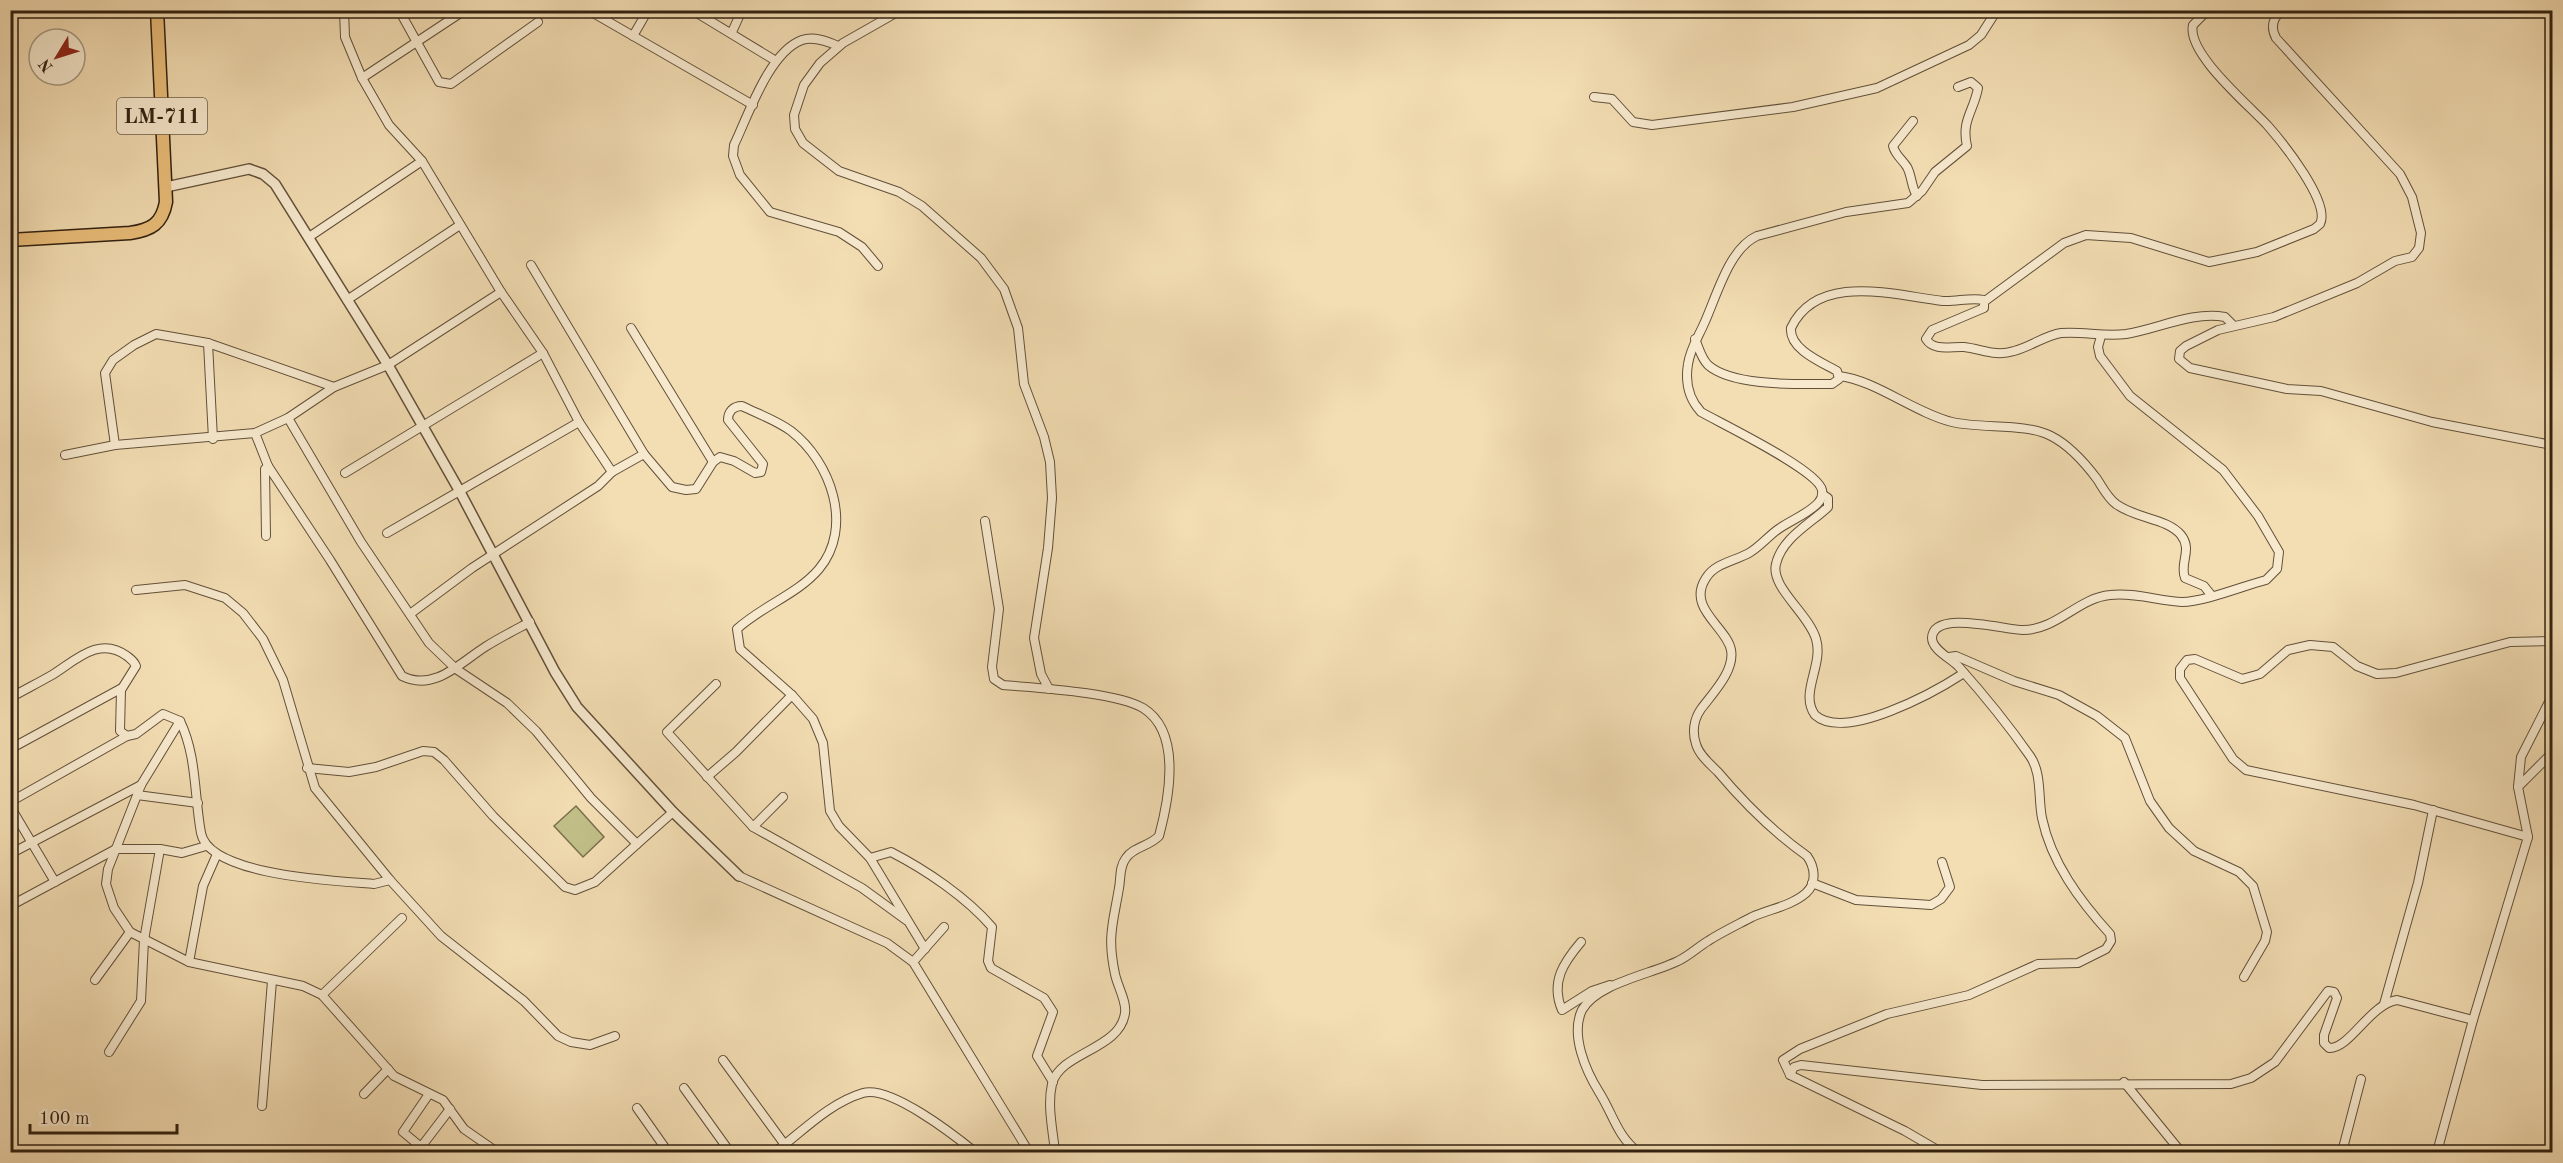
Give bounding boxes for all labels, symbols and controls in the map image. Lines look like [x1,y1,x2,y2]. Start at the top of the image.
north arrow [27,27,87,87]
text: N [36,55,57,75]
road number: LM-711 [117,98,207,134]
scale bar [30,1097,177,1135]
text: 100 m [39,1110,90,1128]

